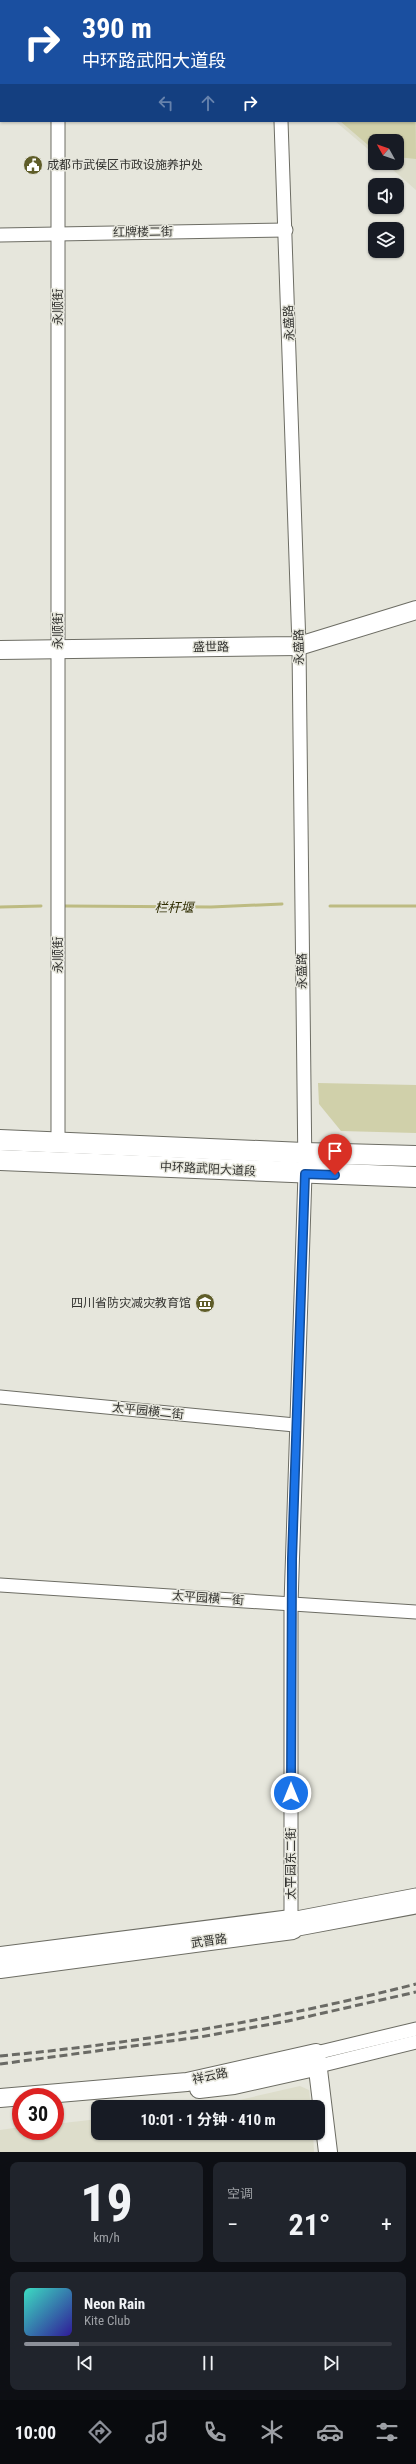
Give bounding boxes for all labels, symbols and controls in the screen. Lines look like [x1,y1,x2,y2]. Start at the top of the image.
text: 390 m [82,12,152,45]
icon: right [16,16,68,68]
text: 中环路武阳大道段 [82,50,226,71]
icon: left [155,92,177,114]
icon: ahead [197,92,219,114]
icon: right [239,92,261,114]
north arrow [368,134,404,170]
map controls [368,134,404,258]
public building icon: 成都市武侯区市政设施养护处 [22,154,44,176]
place label: 成都市武侯区市政设施养护处 [47,158,203,172]
button: sound [368,178,404,214]
button: layers [368,222,404,258]
street label: 红牌楼二街 [113,224,173,240]
street label: 永顺街 [51,289,65,325]
street label: 永盛路 [281,305,297,341]
street label: 永顺街 [51,613,65,649]
street label: 永盛路 [292,629,306,665]
street label: 盛世路 [193,640,229,654]
water label: 栏杆堰 [154,900,195,915]
street label: 永顺街 [51,937,65,973]
street label: 永盛路 [295,953,309,989]
pin [318,1134,352,1175]
icon: arrive [324,1140,346,1162]
street label: 中环路武阳大道段 [160,1159,256,1179]
museum icon: 四川省防灾减灾教育馆 [194,1292,216,1314]
place label: 四川省防灾减灾教育馆 [71,1296,191,1310]
street label: 太平园横二街 [111,1400,185,1422]
street label: 太平园横一街 [172,1589,244,1607]
position arrow [270,1772,312,1814]
street label: 太平园东二街 [284,1828,298,1900]
street label: 武晋路 [190,1932,228,1950]
street label: 祥云路 [191,2065,229,2087]
speed limit sign: 30 [12,2088,64,2140]
text: 10:01 · 1 分钟 · 410 m [140,2111,276,2129]
text: 19 [80,2173,133,2234]
text: 空调 [227,2186,253,2201]
text: 21° [289,2207,331,2242]
text: − [227,2212,238,2237]
text: + [381,2212,392,2237]
text: km/h [93,2230,120,2245]
text: Neon Rain [84,2295,145,2313]
text: Kite Club [84,2313,130,2328]
icon: previous [74,2352,96,2374]
icon: pause [197,2352,219,2374]
icon: next [320,2352,342,2374]
icon: directions [86,2418,114,2446]
icon: music [143,2418,171,2446]
icon: phone [201,2418,229,2446]
icon: climate [258,2418,286,2446]
icon: car [316,2418,344,2446]
icon: filters [373,2418,401,2446]
text: 10:00 [15,2422,56,2443]

